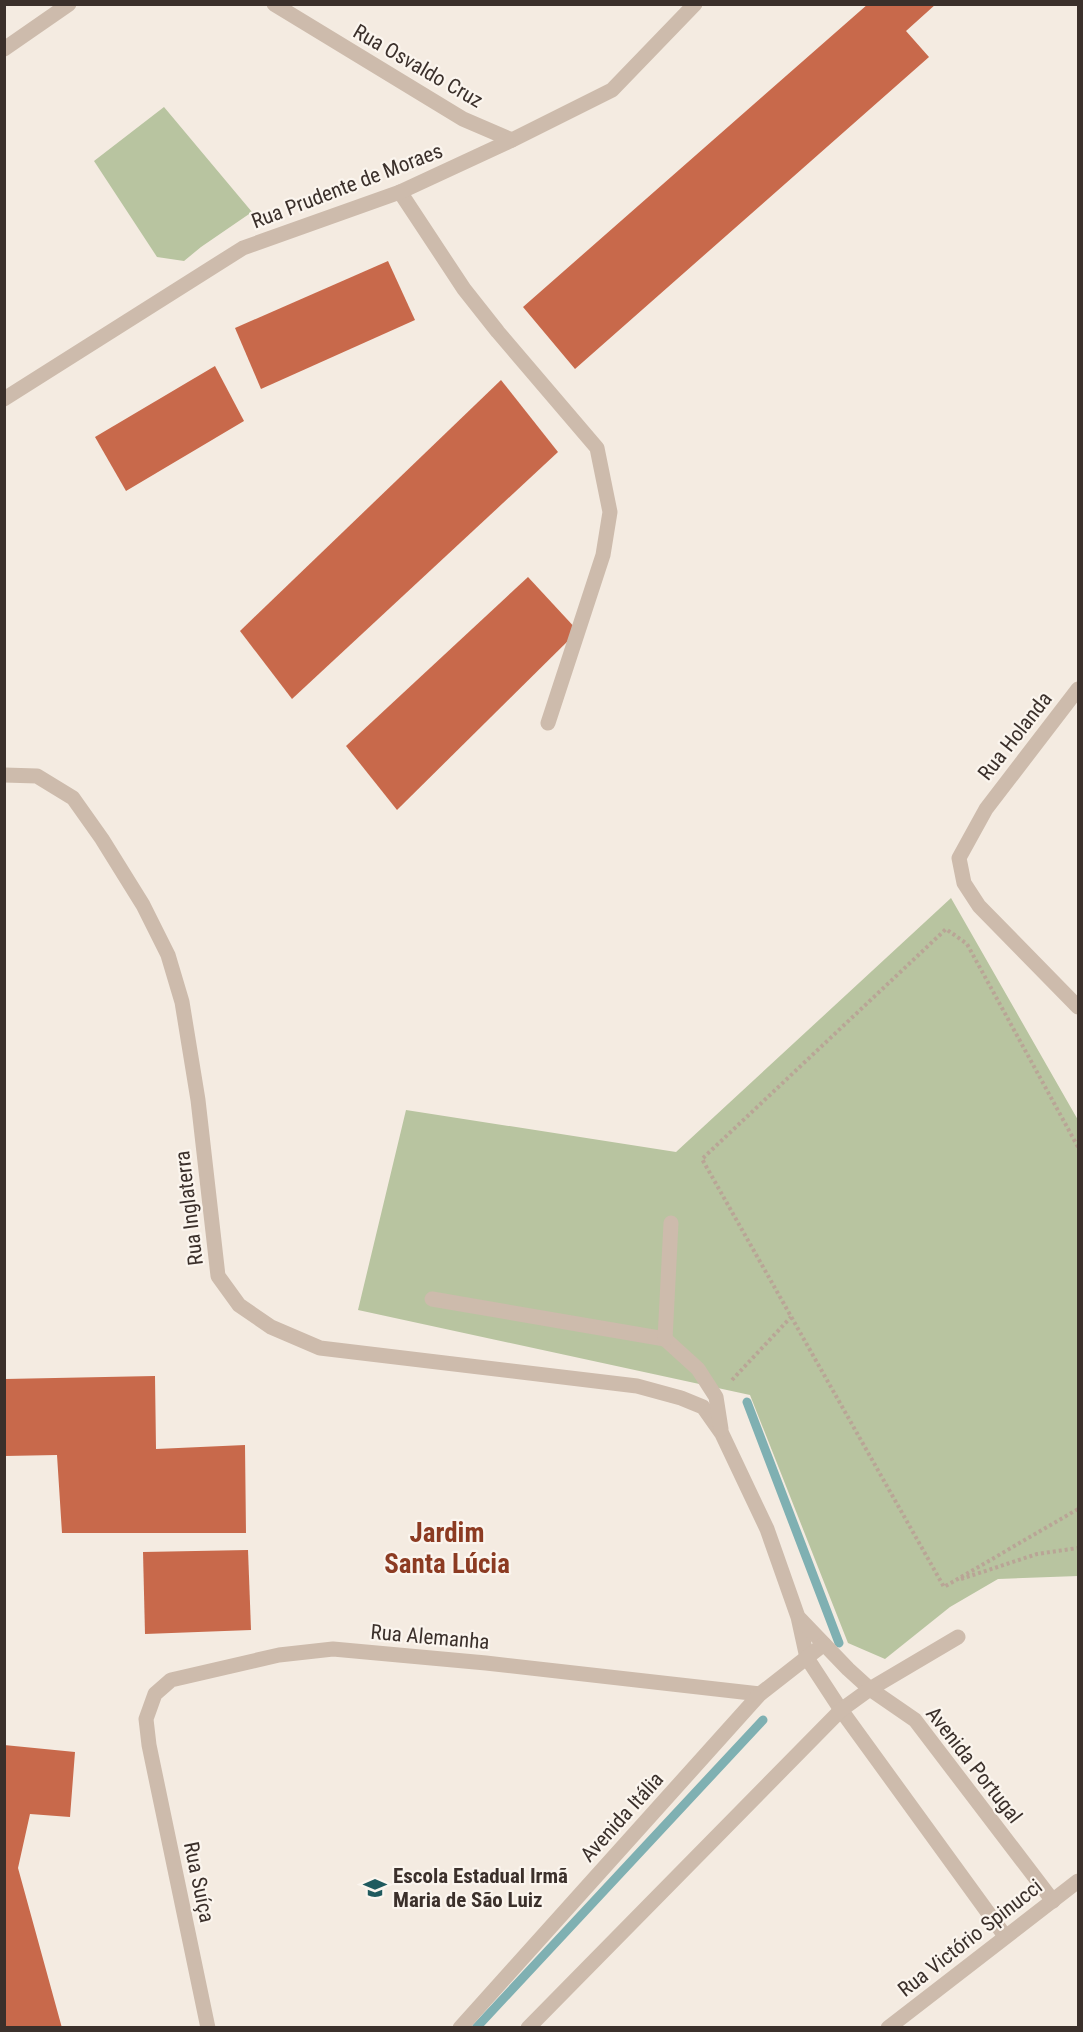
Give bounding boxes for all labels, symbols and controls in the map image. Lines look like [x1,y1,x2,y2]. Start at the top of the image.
street label: Rua Osvaldo Cruz [349,19,487,113]
street label: Rua Prudente de Moraes [248,138,446,234]
street label: Rua Holanda [973,687,1057,785]
street label: Rua Inglaterra [170,1149,208,1267]
district label: Jardim Santa Lúcia [384,1517,510,1580]
street label: Rua Alemanha [370,1620,490,1654]
street label: Avenida Portugal [921,1702,1027,1828]
street label: Avenida Itália [576,1767,668,1867]
street label: Rua Suíça [179,1839,219,1925]
place label: Escola Estadual Irmã Maria de São Luiz [393,1864,568,1912]
street label: Rua Victório Spinucci [893,1874,1047,2002]
school or university icon: Escola Estadual Irmã Maria de São Luiz [362,1875,388,1901]

